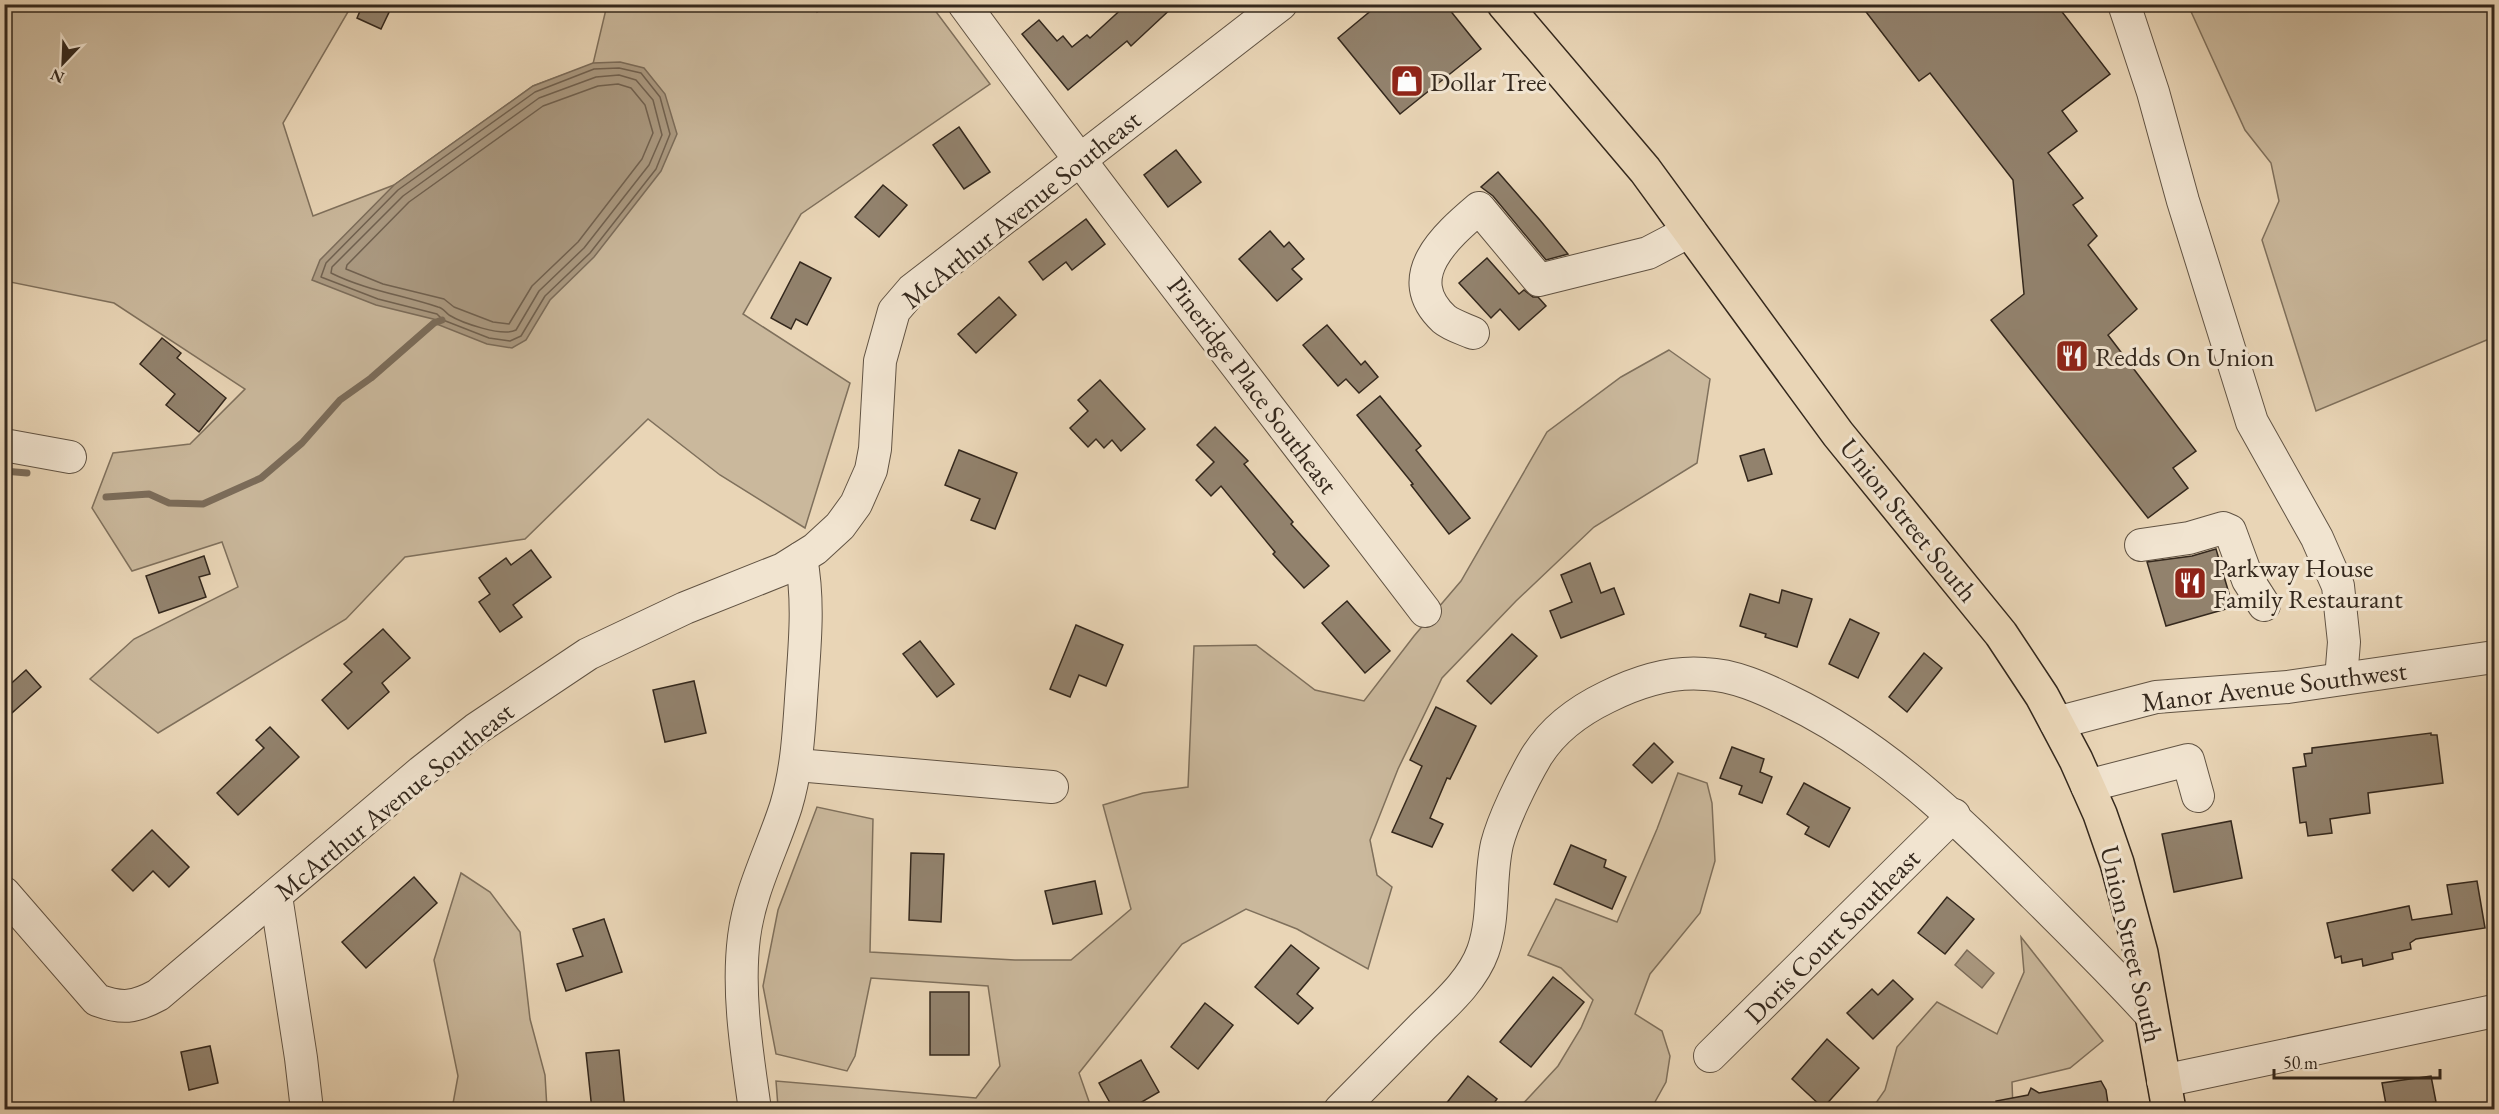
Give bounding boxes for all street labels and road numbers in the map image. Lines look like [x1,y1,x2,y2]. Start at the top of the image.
street label: McArthur Avenue Southeast [894,101,1148,316]
street label: Pineridge Place Southeast [1160,270,1346,501]
street label: Union Street South [1832,431,1986,609]
street label: Manor Avenue Southwest [2139,652,2409,720]
street label: McArthur Avenue Southeast [267,693,521,908]
street label: Doris Court Southeast [1737,840,1928,1031]
street label: Union Street South [2092,842,2172,1046]

